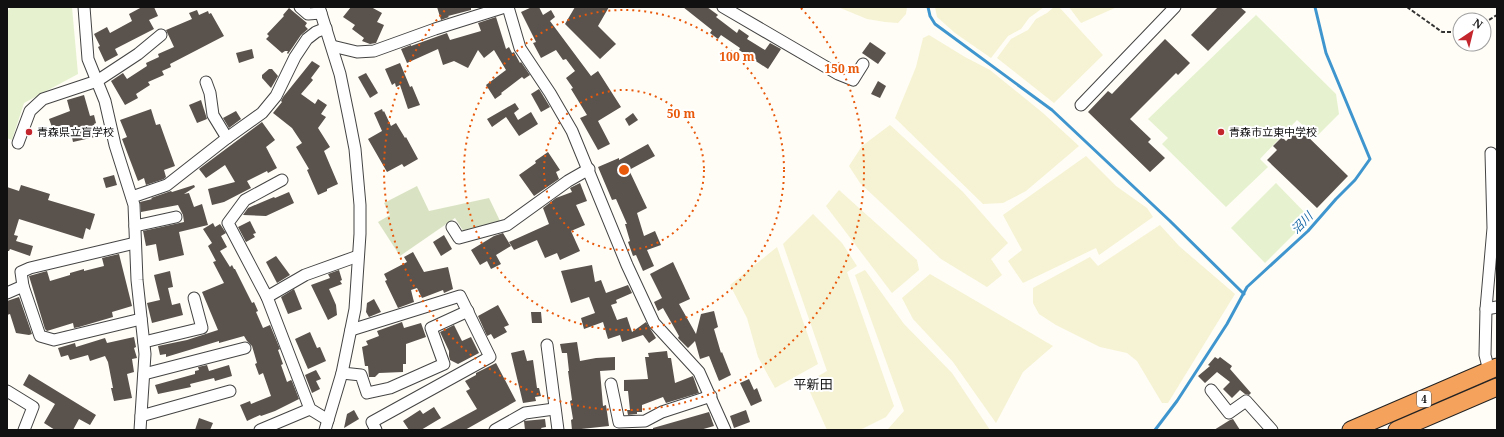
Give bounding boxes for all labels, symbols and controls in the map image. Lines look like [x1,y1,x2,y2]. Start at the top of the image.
north arrow [1452,12,1492,52]
text: N [1470,15,1486,32]
text: 100 m [719,48,755,65]
text: 150 m [824,60,860,77]
text: 50 m [667,105,695,122]
place label: 青森県立盲学校 [37,124,114,139]
place label: 青森市立東中学校 [1229,124,1317,139]
marker: 青森県立盲学校 [24,127,34,137]
marker: 青森市立東中学校 [1216,127,1226,137]
centre of rings [617,163,631,177]
water label: 沼川 [1287,207,1317,237]
district label: 平新田 [793,375,833,393]
road number: 4 [1417,391,1431,407]

